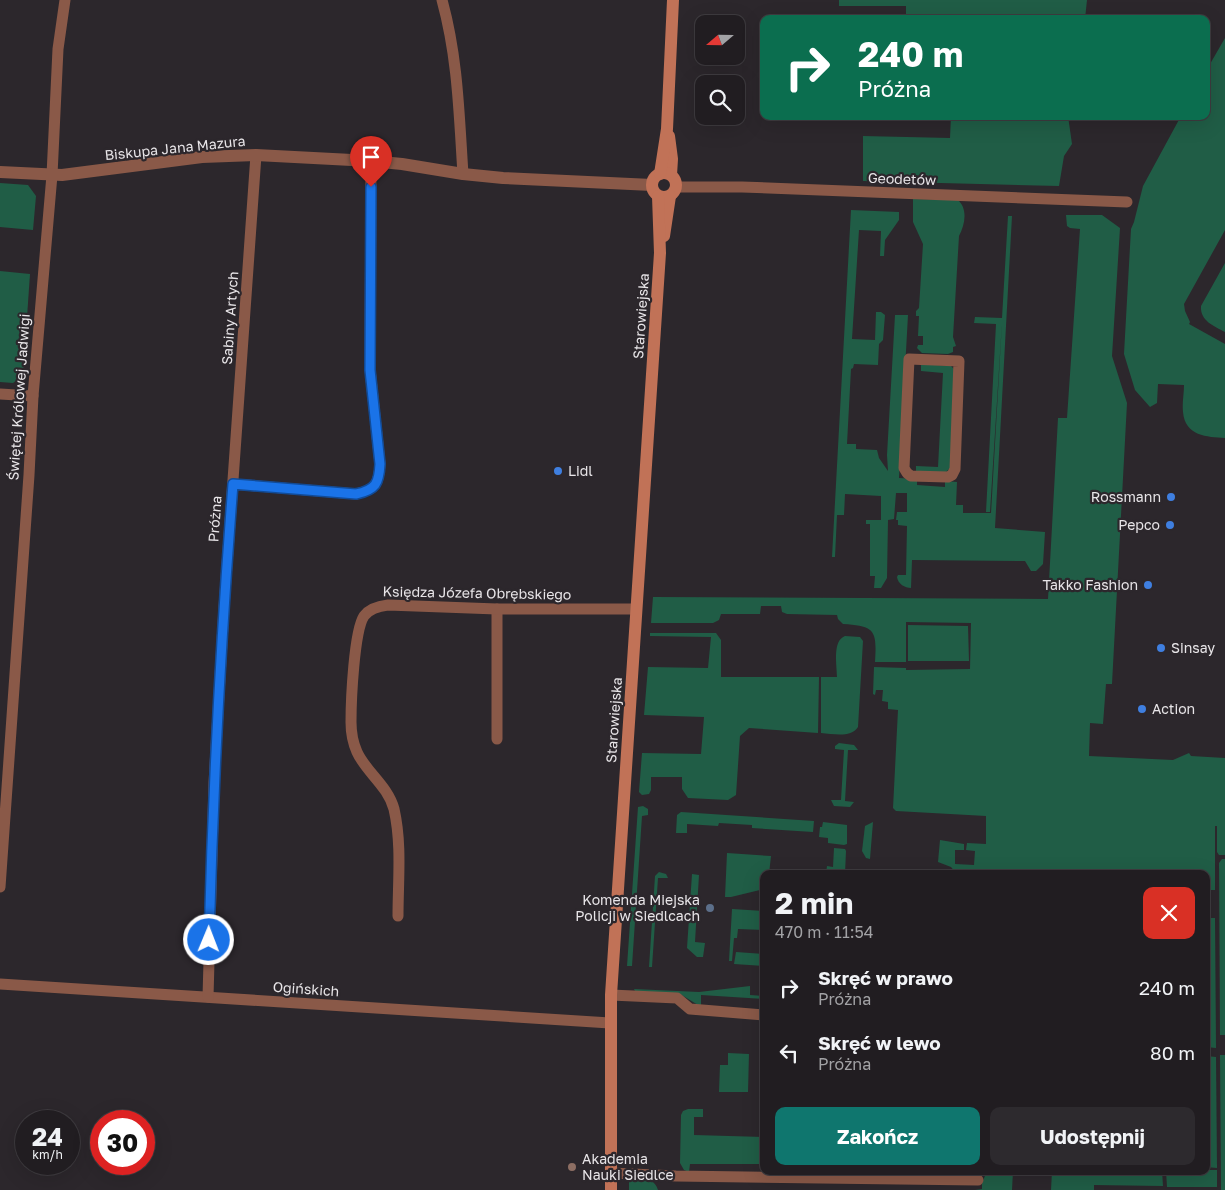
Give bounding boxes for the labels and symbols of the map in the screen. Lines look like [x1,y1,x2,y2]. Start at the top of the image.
north arrow [695,15,745,65]
street label: Biskupa Jana Mazura [104,132,246,163]
pin [350,136,392,187]
street label: Geodetów [868,169,936,188]
street label: Sabiny Artych [218,271,241,365]
street label: Starowiejska [629,273,652,359]
street label: Świętej Królowej Jadwigi [4,313,33,481]
place label: Lidl [568,462,593,479]
marker: Lidl [552,465,564,477]
place label: Rossmann [1091,488,1161,505]
marker: Rossmann [1165,491,1177,503]
street label: Próżna [204,495,225,543]
place label: Pepco [1118,516,1160,533]
marker: Pepco [1164,519,1176,531]
place label: Takko Fashion [1042,576,1138,593]
marker: Takko Fashion [1142,579,1154,591]
street label: Księdza Józefa Obrębskiego [383,582,572,603]
place label: Sinsay [1171,639,1215,656]
marker: Sinsay [1155,642,1167,654]
street label: Starowiejska [602,677,625,763]
place label: Action [1152,700,1195,717]
marker: Action [1136,703,1148,715]
place label: Komenda Miejska Policji w Siedlcach [575,891,700,924]
marker: Komenda Miejska Policji w Siedlcach [704,902,716,914]
position arrow [182,913,234,965]
street label: Ogińskich [272,978,340,999]
speed limit sign: 30 [90,1110,155,1175]
place label: Akademia Nauki Siedlce [582,1150,674,1183]
marker: Akademia Nauki Siedlce [566,1161,578,1173]

